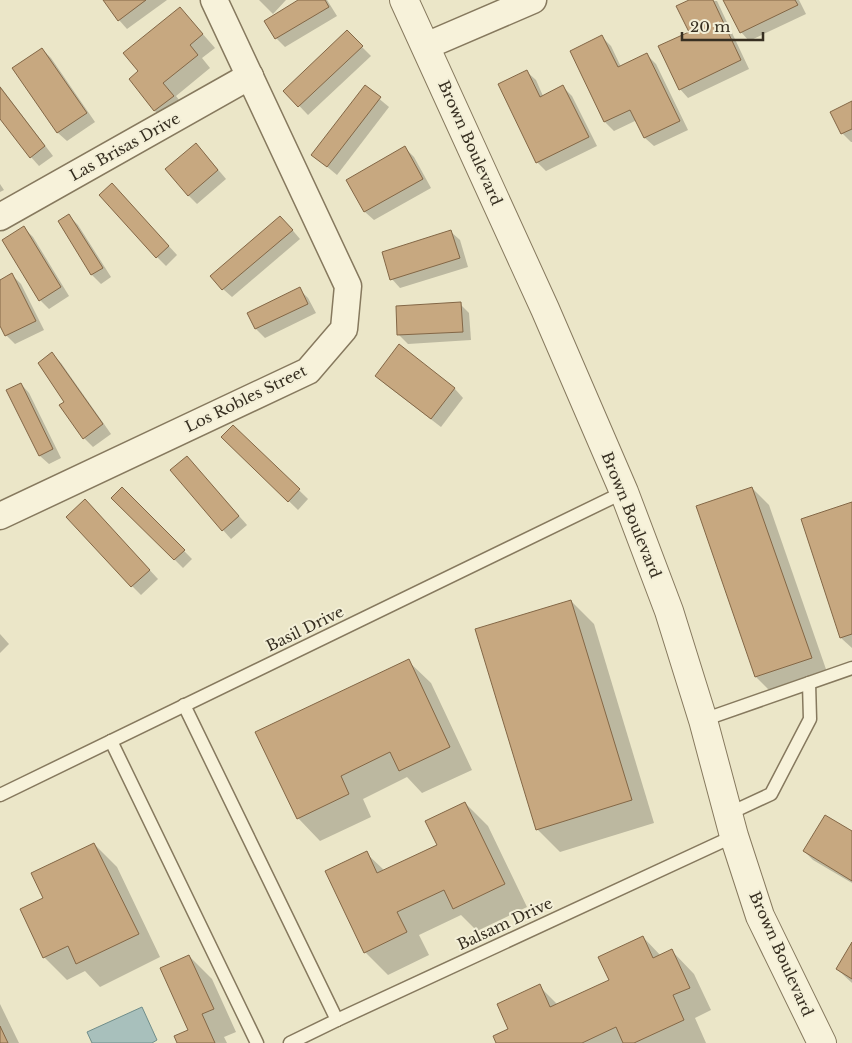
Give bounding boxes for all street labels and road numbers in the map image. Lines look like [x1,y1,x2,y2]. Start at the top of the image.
street label: Brown Boulevard [434,77,506,208]
street label: Las Brisas Drive [66,108,183,185]
street label: Los Robles Street [182,361,310,436]
street label: Brown Boulevard [597,449,665,581]
street label: Basil Drive [263,602,347,655]
street label: Brown Boulevard [745,888,817,1019]
street label: Balsam Drive [454,893,556,954]

